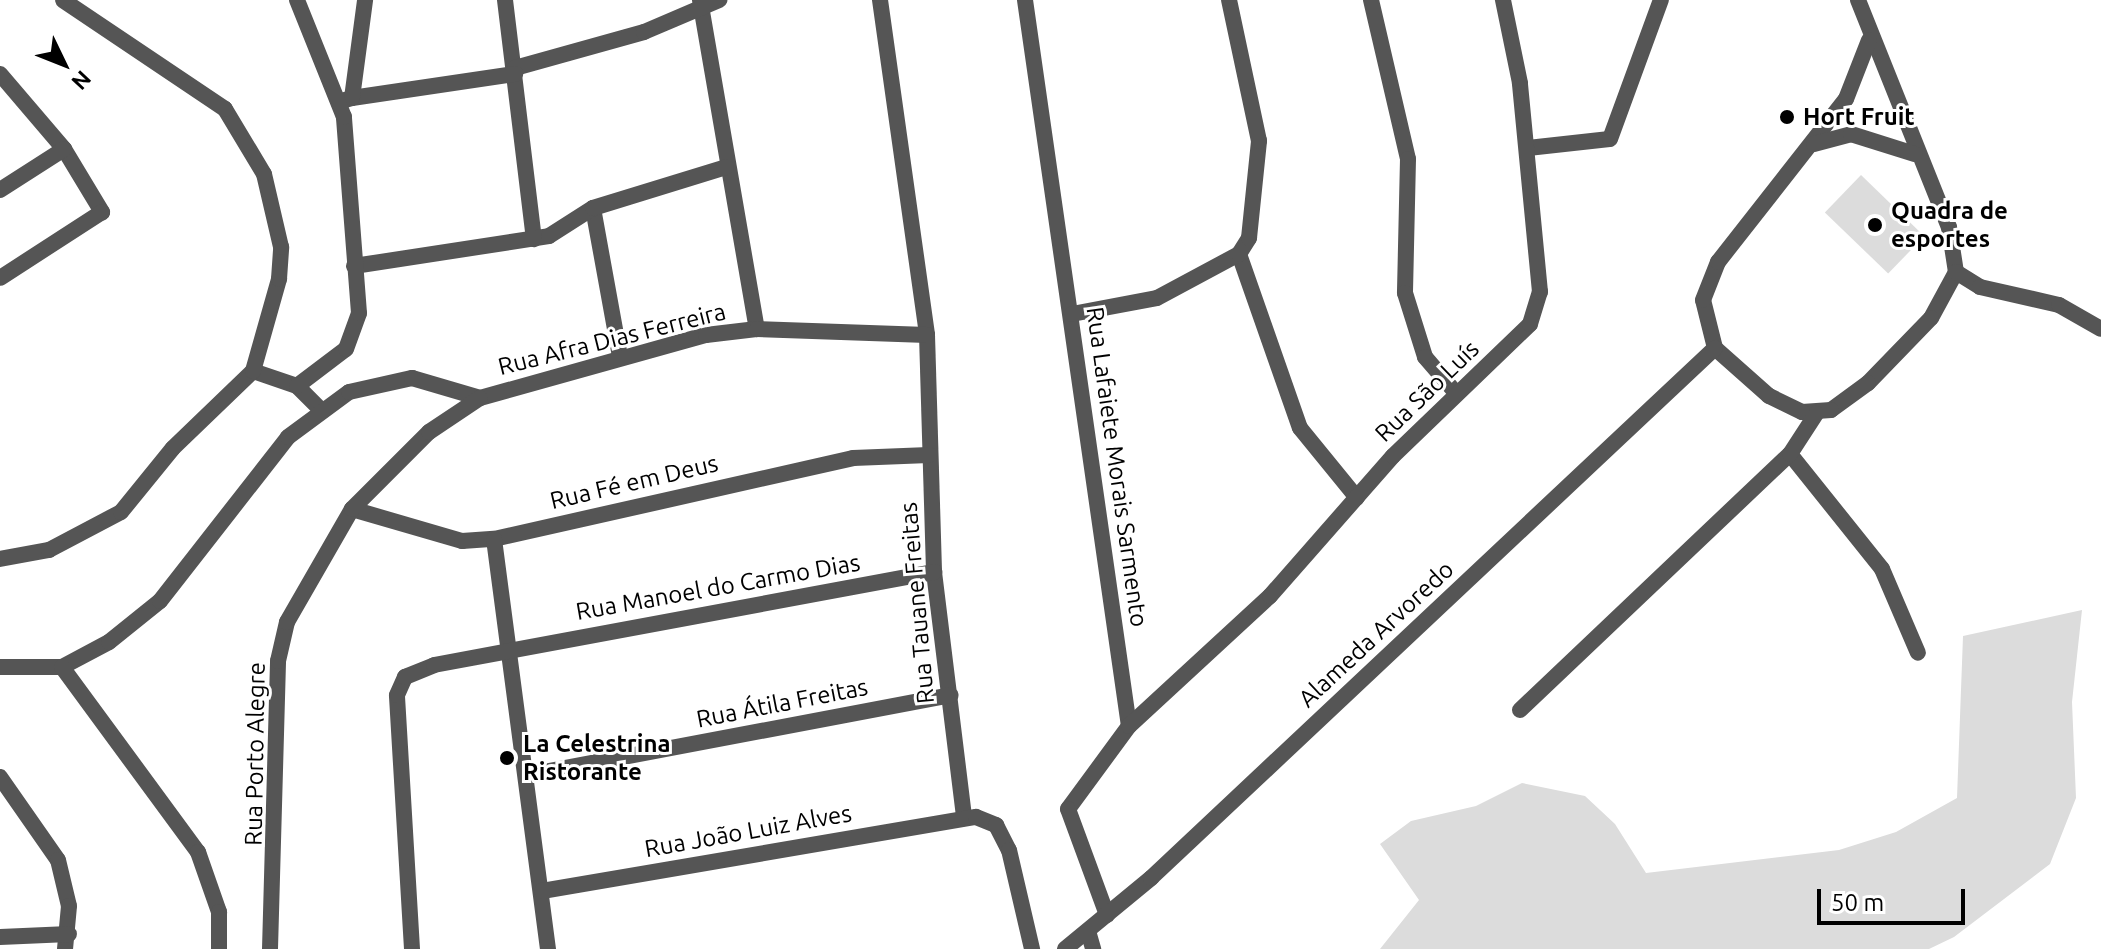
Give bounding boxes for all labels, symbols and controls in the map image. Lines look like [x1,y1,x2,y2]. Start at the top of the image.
north arrow [24,24,104,104]
text: N [67,66,97,95]
place label: Hort Fruit [1803,103,1915,131]
marker: Hort Fruit [1778,108,1796,126]
place label: Quadra de esportes [1891,197,2008,253]
marker: Quadra de esportes [1866,216,1884,234]
street label: Rua Afra Dias Ferreira [495,297,729,381]
street label: Rua Lafaiete Morais Sarmento [1080,305,1154,629]
street label: Rua São Luís [1369,334,1485,448]
street label: Rua Fé em Deus [547,449,721,515]
street label: Rua Tauane Freitas [894,501,940,705]
street label: Rua Manoel do Carmo Dias [574,548,862,626]
street label: Alameda Arvoredo [1293,555,1459,713]
street label: Rua Porto Alegre [239,662,271,846]
street label: Rua Átila Freitas [694,672,870,734]
place label: La Celestrina Ristorante [523,730,670,786]
marker: La Celestrina Ristorante [498,749,516,767]
street label: Rua João Luiz Alves [642,799,854,863]
scale bar [1821,873,1969,923]
text: 50 m [1831,889,1884,916]

